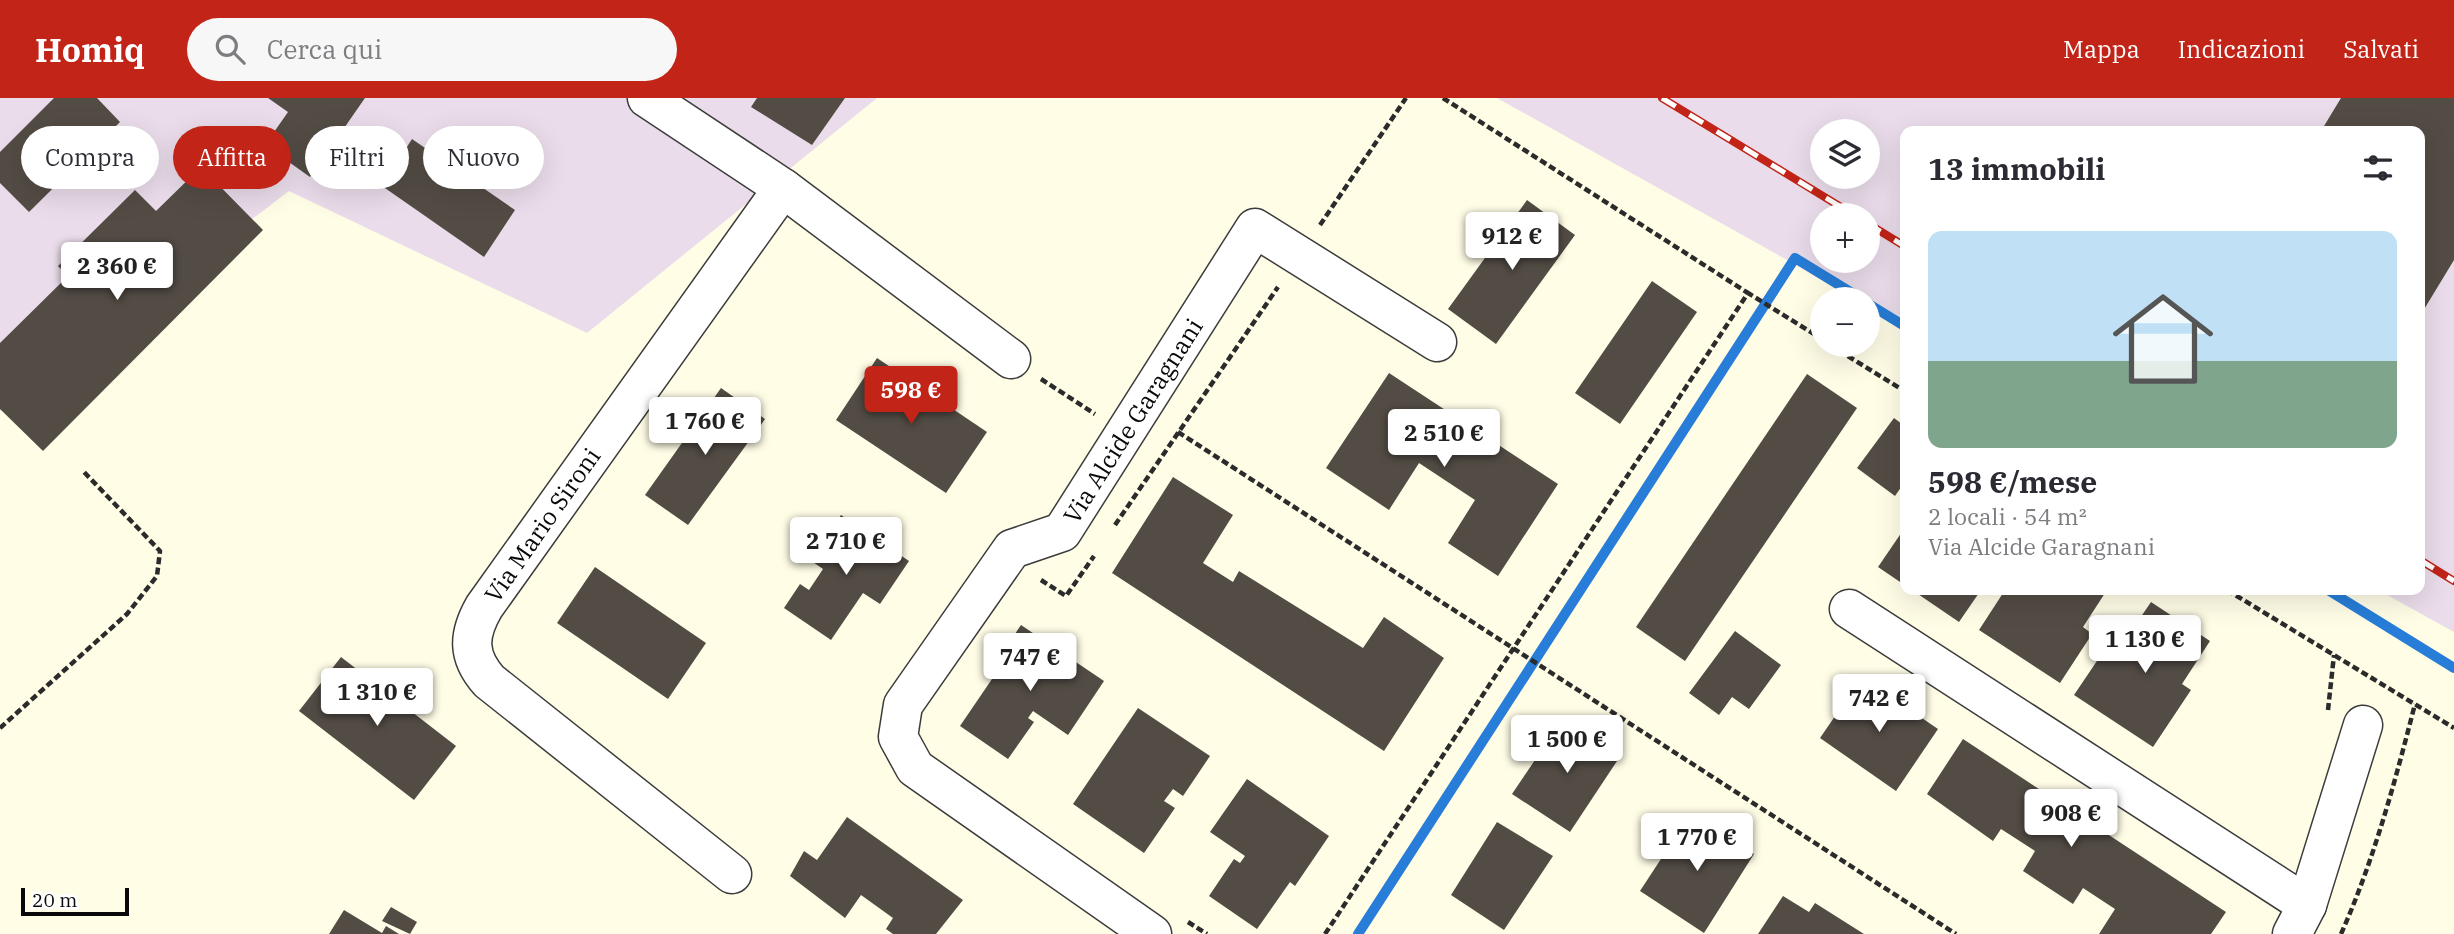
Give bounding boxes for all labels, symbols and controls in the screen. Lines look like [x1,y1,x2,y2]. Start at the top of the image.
search box [187,18,677,81]
text: Homiq [35,28,145,71]
icon: search [211,30,249,68]
text: Cerca qui [267,32,382,66]
text: Mappa [2063,33,2140,65]
text: Indicazioni [2178,33,2305,65]
text: Salvati [2343,33,2419,65]
map controls [1810,119,1880,357]
button: layers [1810,119,1880,189]
chip: Compra [21,126,159,189]
chip: Affitta [173,126,291,189]
chip: Filtri [305,126,409,189]
chip: Nuovo [423,126,544,189]
text: 13 immobili [1928,149,2105,188]
icon: filters [2359,149,2397,187]
button: + [1810,203,1880,273]
pin: 912 € [1463,212,1561,272]
text: 912 € [1481,220,1543,250]
pin: 2 360 € [52,242,182,302]
text: 2 360 € [77,250,157,280]
icon: home [2100,276,2226,402]
button: − [1810,287,1880,357]
street label: Via Alcide Garagnani [1056,312,1210,529]
pin: 598 € [862,366,960,426]
text: 598 € [880,374,942,404]
pin: 1 760 € [640,398,770,457]
text: 1 760 € [665,405,745,435]
pin: 2 510 € [1379,410,1509,469]
text: 2 510 € [1404,417,1484,447]
street label: Via Mario Sironi [477,441,607,609]
text: 598 €/mese [1928,462,2097,501]
text: 2 locali · 54 m² [1928,501,2087,531]
pin: 2 710 € [781,518,911,577]
text: 2 710 € [806,525,886,555]
text: Via Alcide Garagnani [1928,531,2155,561]
pin: 1 130 € [2080,616,2210,675]
text: 1 130 € [2105,623,2185,653]
pin: 747 € [981,634,1079,693]
text: 747 € [999,641,1061,671]
pin: 1 310 € [312,668,442,728]
pin: 742 € [1830,674,1928,734]
text: 1 310 € [337,676,417,706]
text: 742 € [1848,682,1910,712]
pin: 1 500 € [1502,716,1632,775]
text: 1 500 € [1527,723,1607,753]
pin: 908 € [2022,790,2120,849]
text: 908 € [2040,797,2102,827]
pin: 1 770 € [1632,814,1762,873]
text: 1 770 € [1657,821,1737,851]
scale bar [21,885,130,917]
text: 20 m [32,888,77,912]

